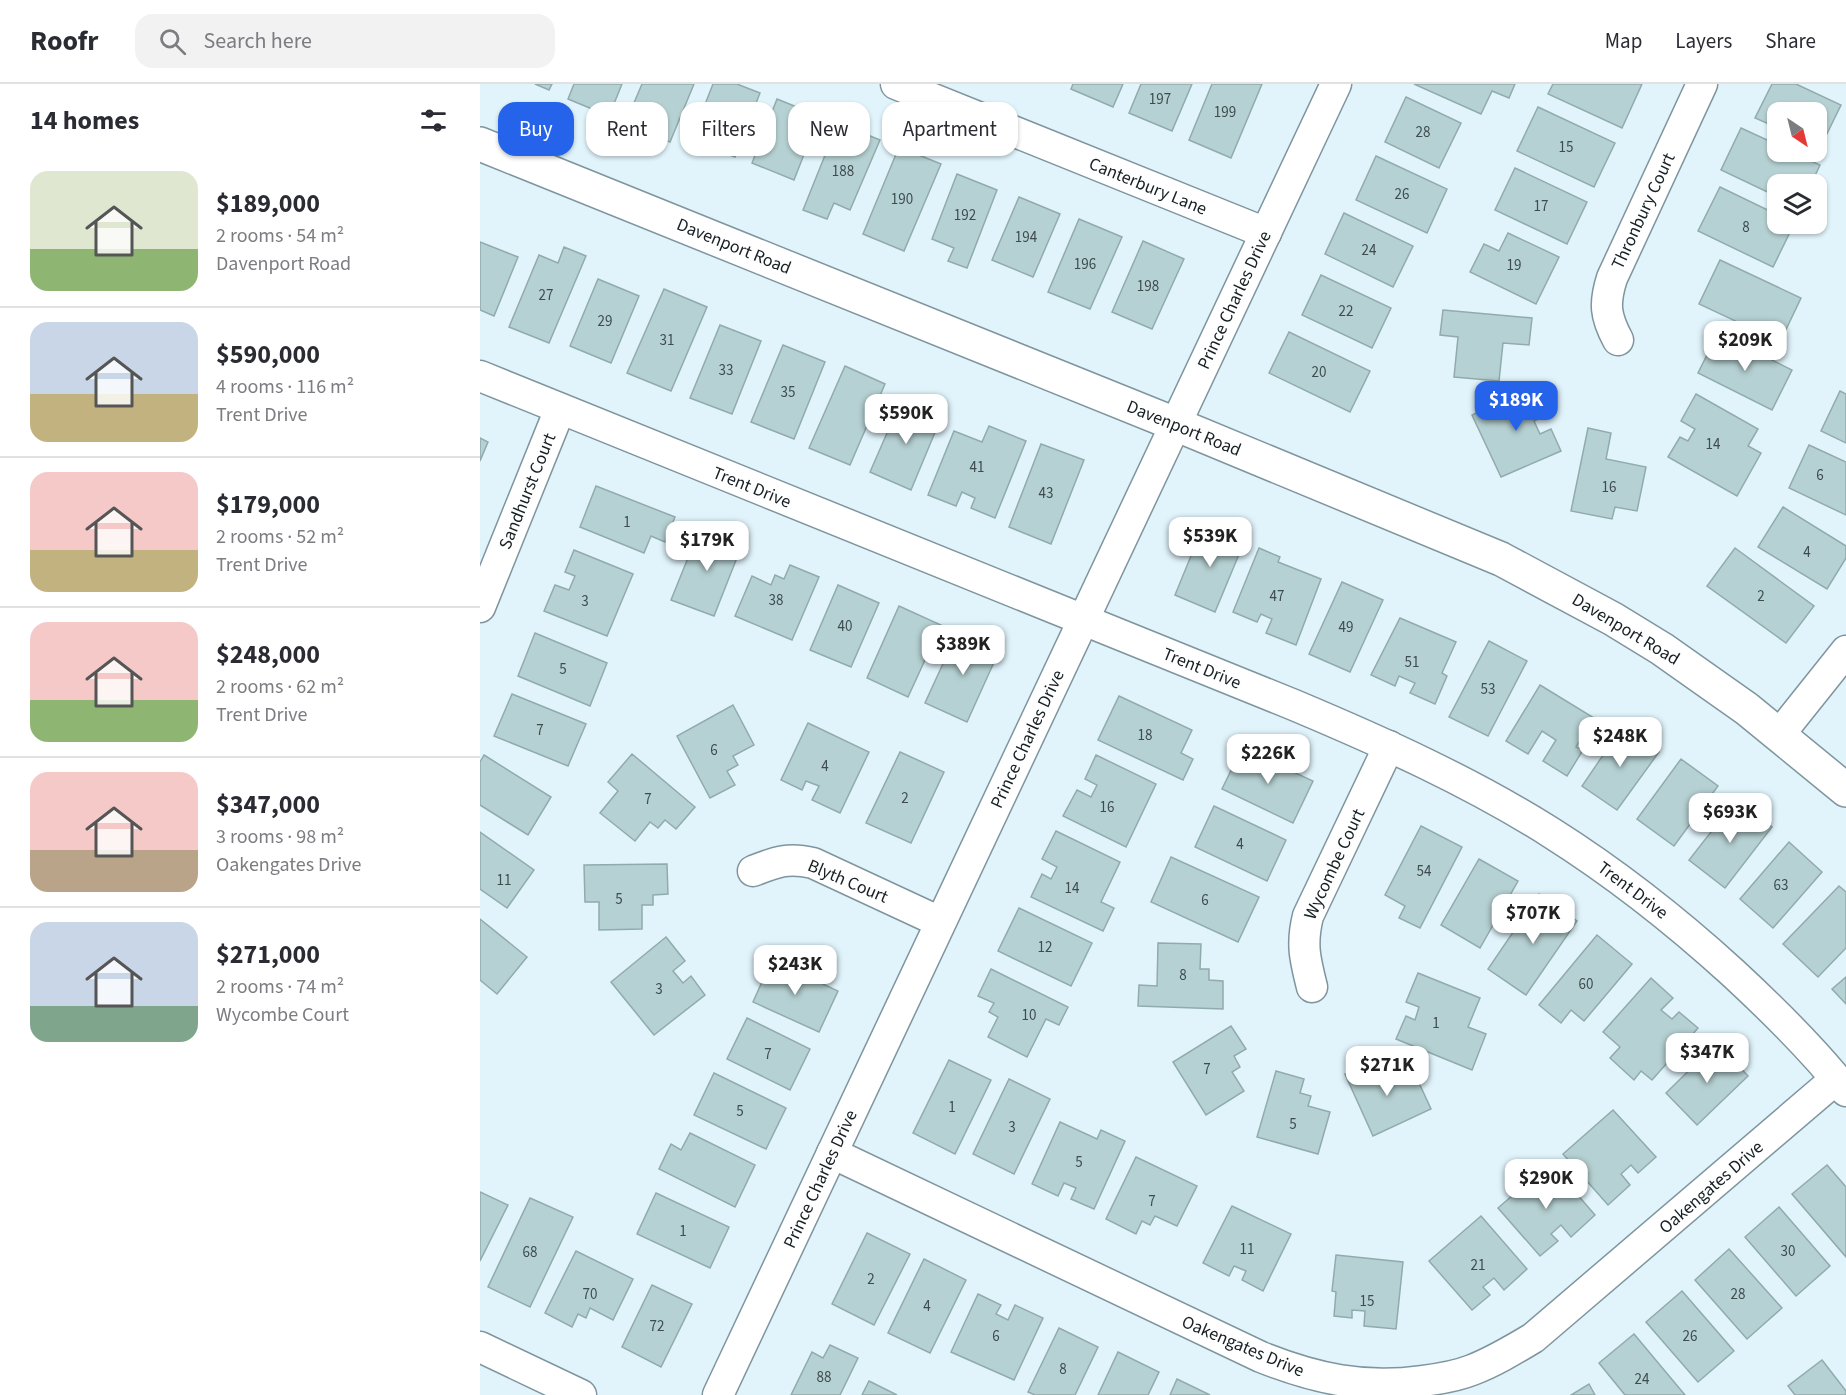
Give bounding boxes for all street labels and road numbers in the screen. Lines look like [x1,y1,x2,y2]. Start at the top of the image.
street label: Thronbury Court [1606,149,1681,273]
street label: Canterbury Lane [1085,151,1211,222]
street label: Davenport Road [673,212,795,281]
street label: Prince Charles Drive [1191,227,1278,374]
street label: Davenport Road [1123,394,1245,463]
street label: Sandhurst Court [493,429,562,553]
street label: Trent Drive [709,460,795,515]
street label: Davenport Road [1567,587,1684,671]
street label: Trent Drive [1159,641,1245,696]
street label: Prince Charles Drive [984,666,1071,813]
street label: Wycombe Court [1298,805,1371,924]
street label: Blyth Court [804,853,892,910]
street label: Trent Drive [1592,856,1673,925]
street label: Prince Charles Drive [777,1106,864,1253]
street label: Oakengates Drive [1654,1135,1769,1240]
street label: Oakengates Drive [1178,1309,1308,1384]

